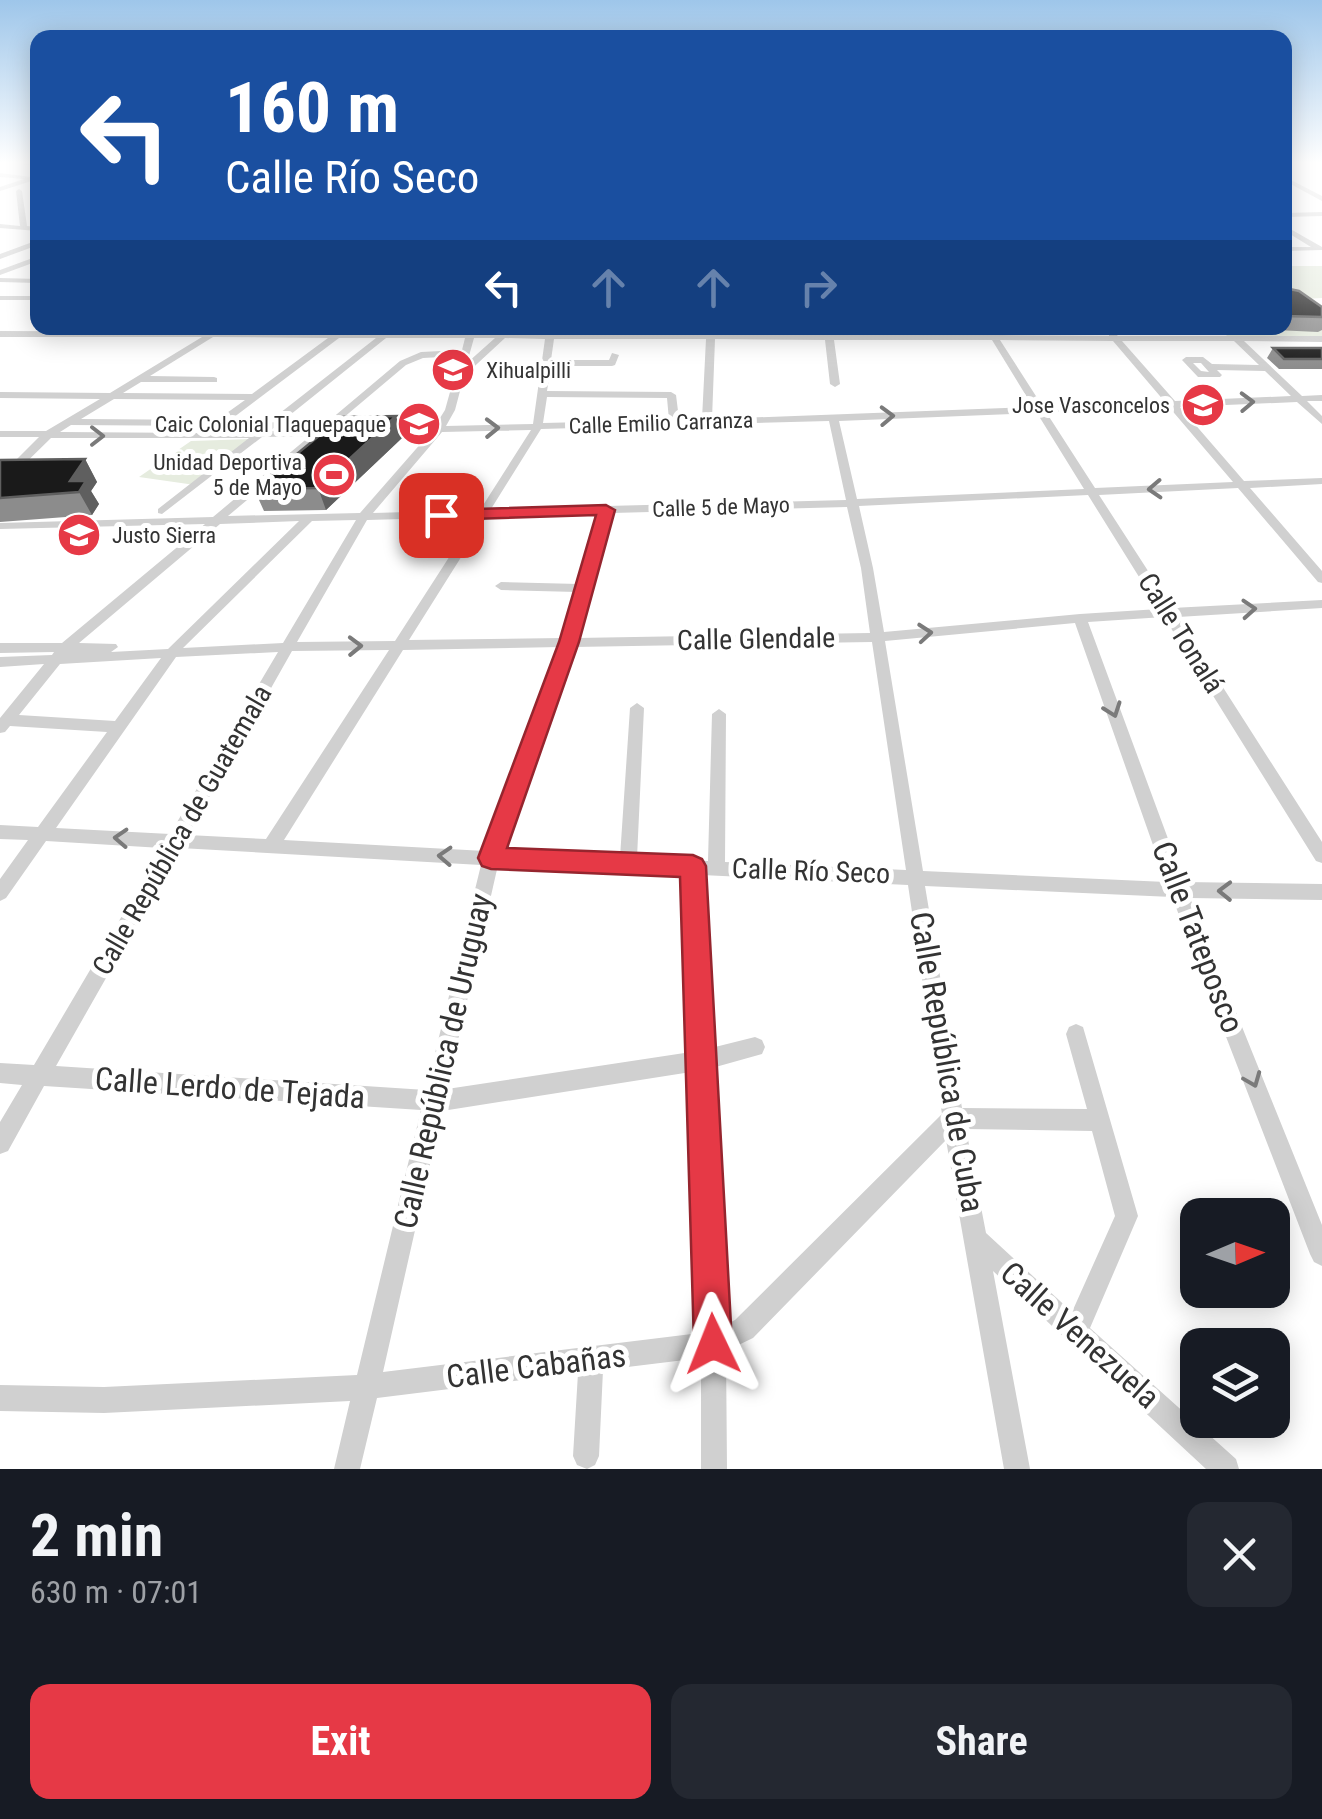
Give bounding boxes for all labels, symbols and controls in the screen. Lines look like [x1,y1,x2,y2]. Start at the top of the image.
text: 160 m [225,67,399,149]
icon: left [60,70,190,200]
text: Calle Río Seco [225,151,479,204]
icon: left [476,260,531,315]
icon: ahead [581,260,636,315]
icon: ahead [686,260,741,315]
icon: right [791,260,846,315]
school or university icon: Xihualpilli [430,347,476,393]
place label: Xihualpilli [486,358,571,383]
school or university icon: Jose Vasconcelos [1180,382,1226,428]
one-way arrow [1239,391,1255,412]
place label: Jose Vasconcelos [1012,393,1170,418]
school or university icon: Caic Colonial Tlaquepaque [396,401,442,447]
one-way arrow [880,406,896,427]
street label: Calle Emilio Carranza [568,407,754,439]
place label: Caic Colonial Tlaquepaque [155,412,386,437]
one-way arrow [486,417,501,439]
one-way arrow [90,425,106,447]
place label: Unidad Deportiva 5 de Mayo [153,450,302,500]
sports icon: Unidad Deportiva 5 de Mayo [311,452,357,498]
pin [399,473,484,558]
one-way arrow [1146,478,1162,499]
icon: arrive [414,488,469,543]
street label: Calle 5 de Mayo [652,492,790,522]
school or university icon: Justo Sierra [56,512,102,558]
place label: Justo Sierra [112,523,216,548]
street label: Calle Tonalá [1131,567,1231,699]
one-way arrow [1242,599,1258,620]
street label: Calle Glendale [677,621,835,657]
one-way arrow [917,622,933,644]
one-way arrow [348,635,364,656]
street label: Calle República de Guatemala [85,679,279,981]
one-way arrow [1101,701,1122,718]
one-way arrow [112,828,128,849]
street label: Calle Tateposco [1144,836,1252,1038]
one-way arrow [437,846,453,867]
street label: Calle Río Seco [731,852,891,890]
one-way arrow [1216,880,1232,901]
street label: Calle República de Uruguay [386,890,500,1232]
street label: Calle República de Cuba [902,909,992,1215]
street label: Calle Lerdo de Tejada [94,1060,366,1116]
one-way arrow [1241,1070,1262,1087]
north arrow [1180,1198,1290,1308]
map controls [1180,1198,1290,1438]
street label: Calle Venezuela [993,1254,1167,1416]
position arrow [661,1292,765,1396]
button: layers [1180,1328,1290,1438]
street label: Calle Cabañas [444,1336,628,1396]
text: 2 min [30,1500,163,1571]
button: close [1187,1502,1292,1607]
text: 630 m · 07:01 [30,1573,202,1611]
button: Exit [30,1684,651,1799]
button: Share [671,1684,1292,1799]

